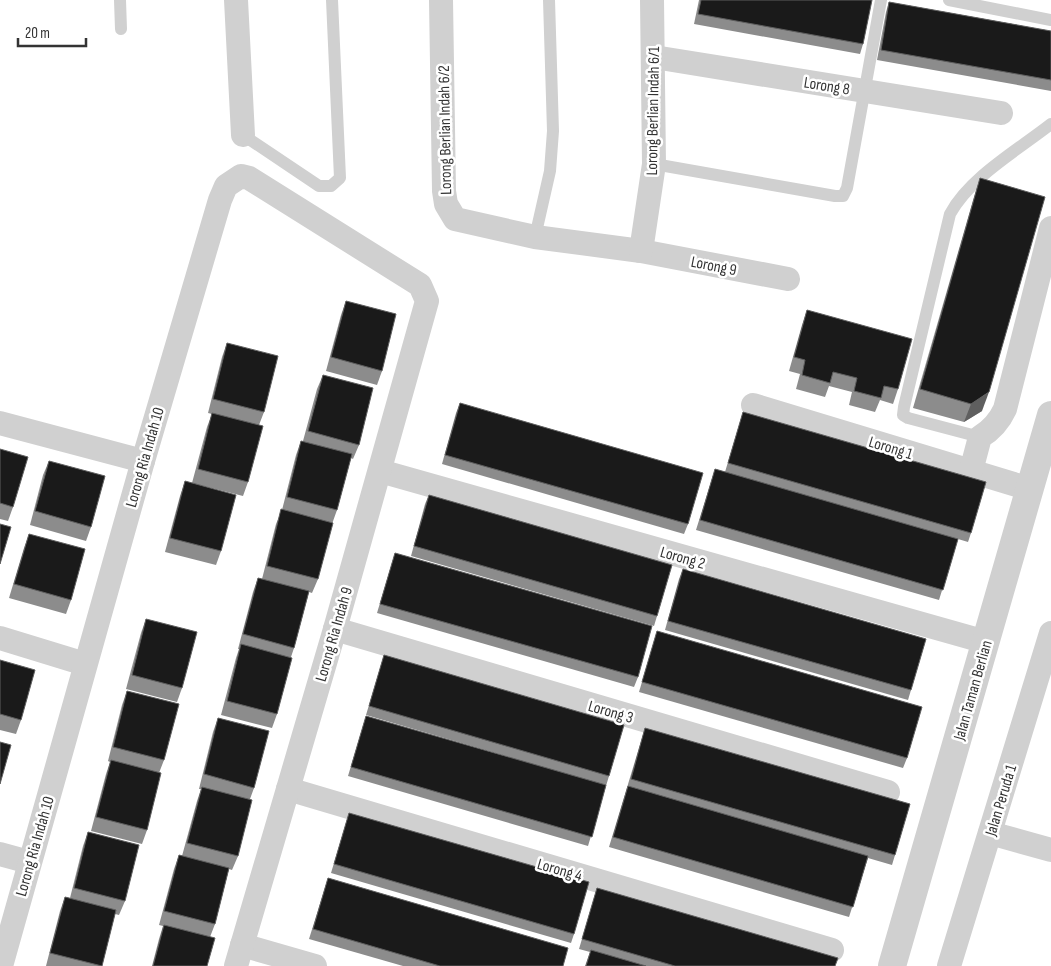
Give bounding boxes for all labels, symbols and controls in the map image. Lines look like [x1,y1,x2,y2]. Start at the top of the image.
scale bar [18,15,85,47]
text: 20 m [25,24,50,43]
street label: Lorong Berlian Indah 6/1 [643,46,664,176]
street label: Lorong Berlian Indah 6/2 [435,65,456,195]
street label: Lorong 8 [802,73,851,99]
street label: Lorong 9 [689,253,738,280]
street label: Lorong Ria Indah 10 [122,405,169,510]
street label: Lorong 1 [866,433,915,464]
street label: Lorong 2 [658,543,707,574]
street label: Lorong Ria Indah 9 [312,585,357,684]
street label: Jalan Taman Berlian [950,638,997,743]
street label: Lorong 3 [586,697,635,728]
street label: Jalan Peruda 1 [981,762,1021,839]
street label: Lorong Ria Indah 10 [12,794,59,899]
street label: Lorong 4 [535,855,585,886]

